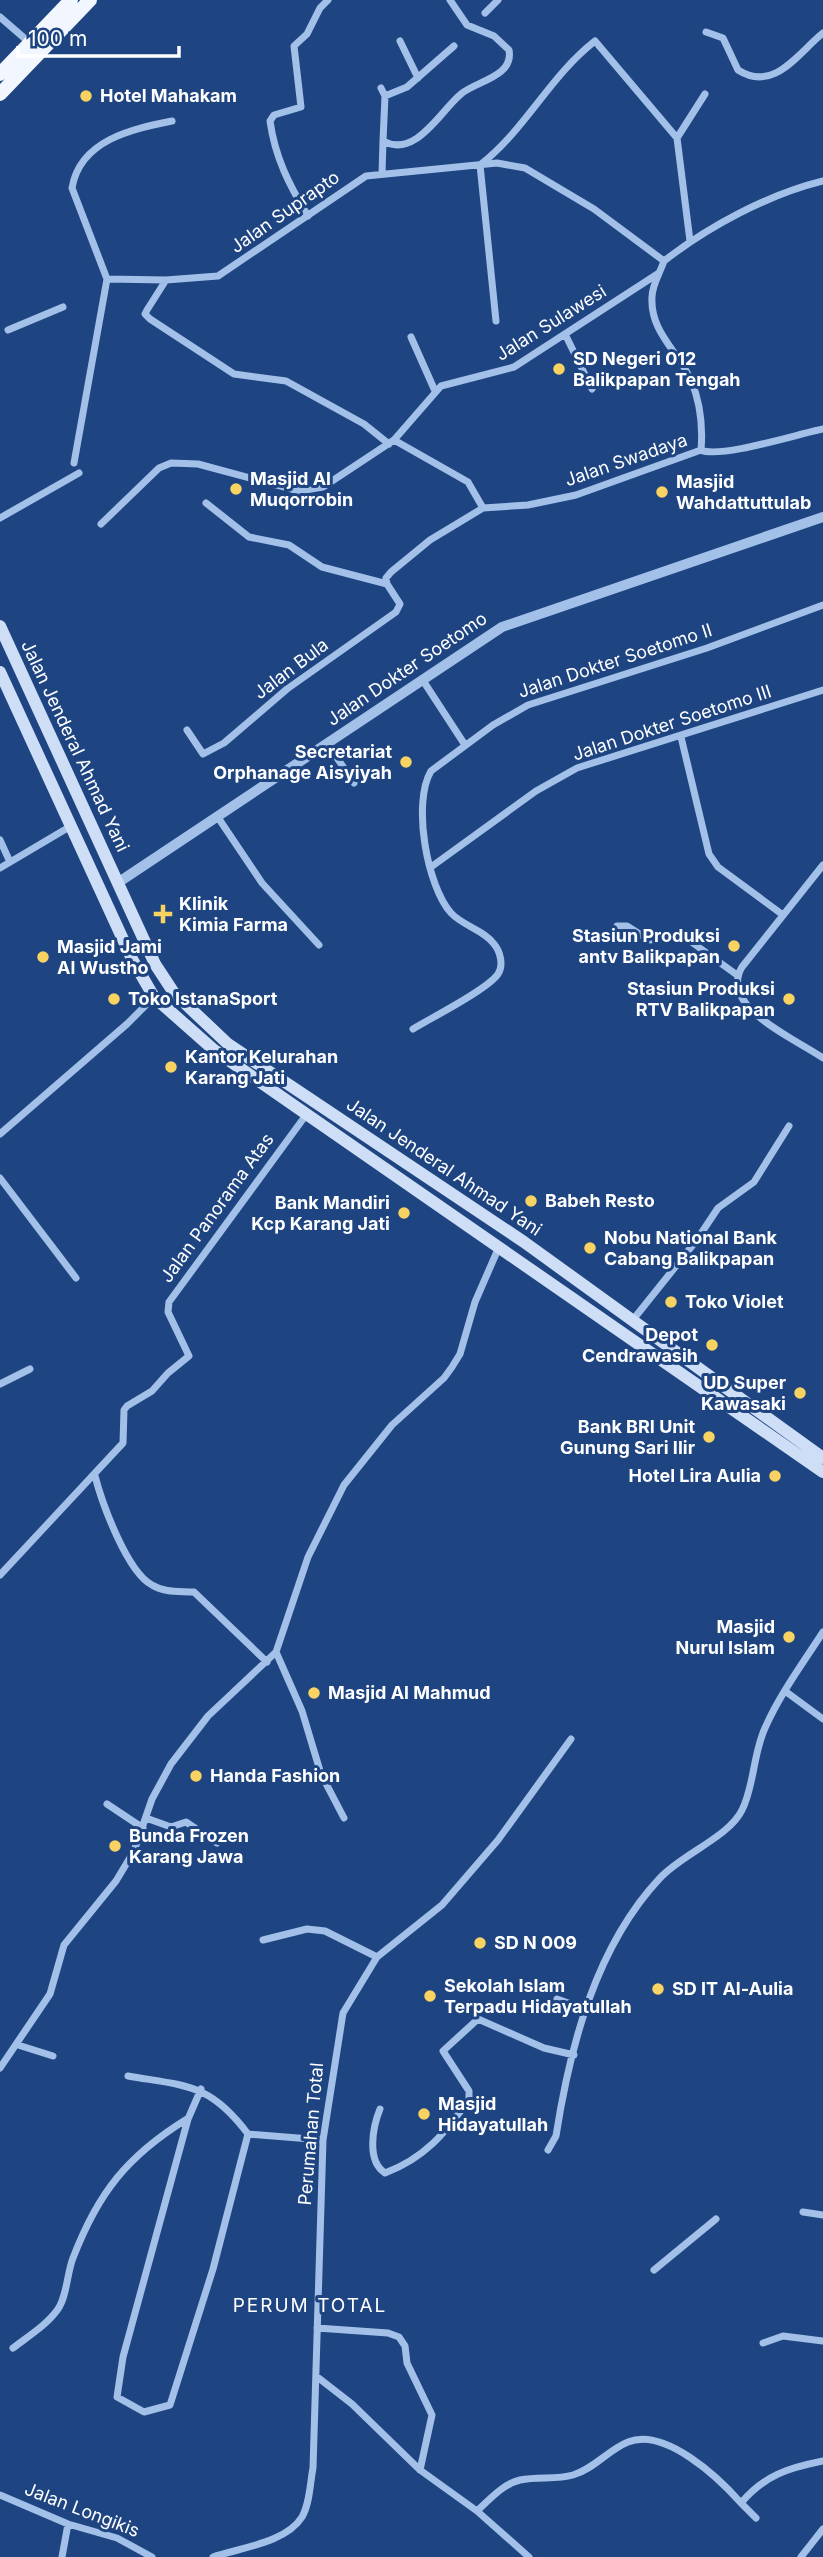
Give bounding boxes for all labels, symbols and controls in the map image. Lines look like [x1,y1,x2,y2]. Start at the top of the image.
scale bar [18,14,178,58]
text: 100 m [28,26,87,51]
place label: Hotel Mahakam [100,85,237,106]
marker: Hotel Mahakam [78,88,94,104]
street label: Jalan Suprapto [226,166,343,257]
street label: Jalan Sulawesi [492,280,610,365]
place label: SD Negeri 012 Balikpapan Tengah [573,348,741,390]
marker: SD Negeri 012 Balikpapan Tengah [551,361,567,377]
street label: Jalan Swadaya [562,429,690,490]
place label: Masjid Al Muqorrobin [250,468,353,510]
place label: Masjid Wahdattuttulab [676,471,811,513]
marker: Masjid Al Muqorrobin [228,481,244,497]
marker: Masjid Wahdattuttulab [654,484,670,500]
street label: Jalan Dokter Soetomo [323,607,491,730]
street label: Jalan Dokter Soetomo II [515,619,715,702]
street label: Jalan Bula [249,634,332,703]
street label: Jalan Jenderal Ahmad Yani [17,637,134,855]
street label: Jalan Dokter Soetomo III [570,680,774,765]
place label: Secretariat Orphanage Aisyiyah [213,741,392,783]
marker: Secretariat Orphanage Aisyiyah [398,754,414,770]
place label: Klinik Kimia Farma [179,893,288,935]
marker: Klinik Kimia Farma [153,904,173,924]
place label: Stasiun Produksi antv Balikpapan [572,925,720,967]
place label: Masjid Jami Al Wustho [57,936,162,978]
marker: Stasiun Produksi antv Balikpapan [726,938,742,954]
marker: Masjid Jami Al Wustho [35,949,51,965]
place label: Stasiun Produksi RTV Balikpapan [627,978,775,1020]
place label: Toko IstanaSport [128,988,278,1009]
marker: Toko IstanaSport [106,991,122,1007]
marker: Stasiun Produksi RTV Balikpapan [781,991,797,1007]
place label: Kantor Kelurahan Karang Jati [185,1046,338,1088]
marker: Kantor Kelurahan Karang Jati [163,1059,179,1075]
street label: Jalan Jenderal Ahmad Yani [343,1093,546,1240]
street label: Jalan Panorama Atas [155,1129,278,1286]
place label: Babeh Resto [545,1190,655,1211]
place label: Bank Mandiri Kcp Karang Jati [251,1192,390,1234]
marker: Babeh Resto [523,1193,539,1209]
marker: Bank Mandiri Kcp Karang Jati [396,1205,412,1221]
place label: Nobu National Bank Cabang Balikpapan [604,1227,778,1269]
marker: Nobu National Bank Cabang Balikpapan [582,1240,598,1256]
place label: Toko Violet [685,1291,784,1312]
marker: Toko Violet [663,1294,679,1310]
place label: Depot Cendrawasih [582,1324,698,1366]
marker: Depot Cendrawasih [704,1337,720,1353]
place label: UD Super Kawasaki [701,1372,786,1414]
marker: UD Super Kawasaki [792,1385,808,1401]
place label: Bank BRI Unit Gunung Sari Ilir [560,1416,695,1458]
marker: Bank BRI Unit Gunung Sari Ilir [701,1429,717,1445]
place label: Hotel Lira Aulia [629,1465,761,1486]
marker: Hotel Lira Aulia [767,1468,783,1484]
place label: Masjid Nurul Islam [676,1616,775,1658]
marker: Masjid Nurul Islam [781,1629,797,1645]
place label: Masjid Al Mahmud [328,1682,491,1703]
marker: Masjid Al Mahmud [306,1685,322,1701]
place label: Handa Fashion [210,1765,340,1786]
marker: Handa Fashion [188,1768,204,1784]
place label: Bunda Frozen Karang Jawa [129,1825,249,1867]
marker: Bunda Frozen Karang Jawa [107,1838,123,1854]
place label: SD N 009 [494,1932,577,1953]
marker: SD N 009 [472,1935,488,1951]
place label: Sekolah Islam Terpadu Hidayatullah [444,1975,632,2017]
place label: SD IT Al-Aulia [672,1978,793,1999]
marker: SD IT Al-Aulia [650,1981,666,1997]
marker: Sekolah Islam Terpadu Hidayatullah [422,1988,438,2004]
street label: Perumahan Total [294,2062,327,2206]
place label: Masjid Hidayatullah [438,2093,548,2135]
marker: Masjid Hidayatullah [416,2106,432,2122]
district label: PERUM TOTAL [233,2294,387,2317]
street label: Jalan Longikis [22,2478,143,2541]

